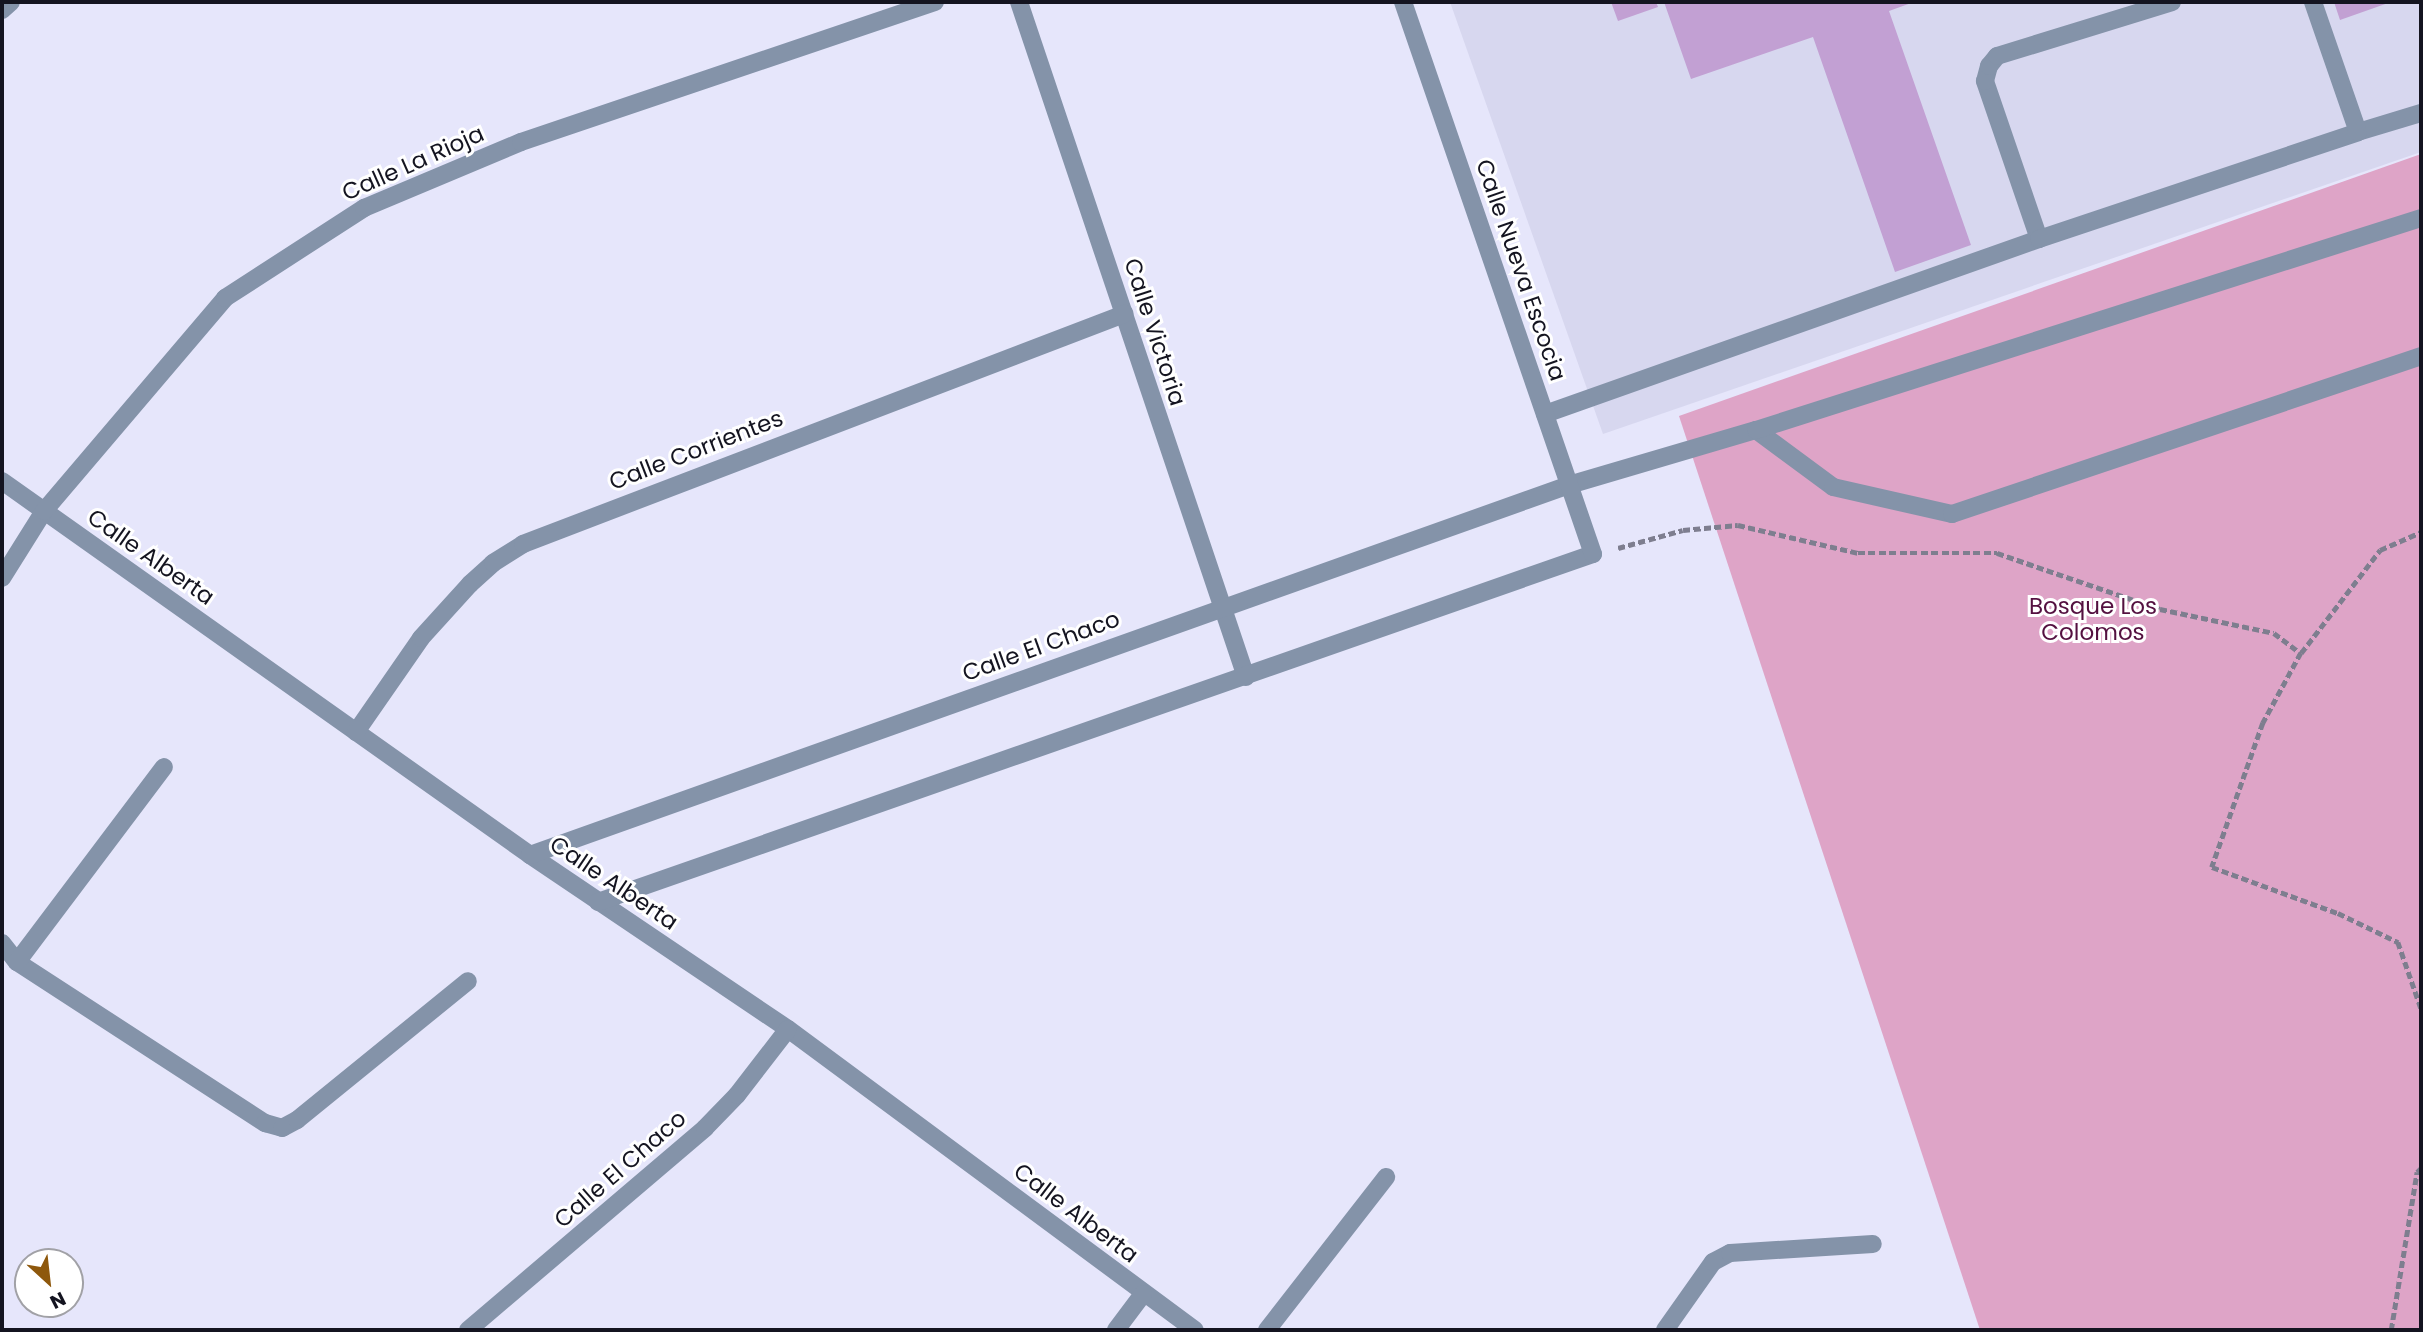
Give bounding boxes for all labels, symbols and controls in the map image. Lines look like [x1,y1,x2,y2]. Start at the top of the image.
street label: Calle La Rioja [338,119,488,207]
street label: Calle Nueva Escocia [1470,156,1572,384]
street label: Calle Victoria [1118,255,1192,409]
street label: Calle Corrientes [605,404,787,496]
street label: Calle Alberta [82,503,220,611]
park label: Bosque Los Colomos [2029,592,2157,646]
street label: Calle El Chaco [959,605,1123,687]
street label: Calle Alberta [545,830,683,936]
street label: Calle El Chaco [549,1104,691,1234]
street label: Calle Alberta [1008,1157,1144,1269]
north arrow [14,1248,84,1318]
text: N [45,1285,70,1316]

